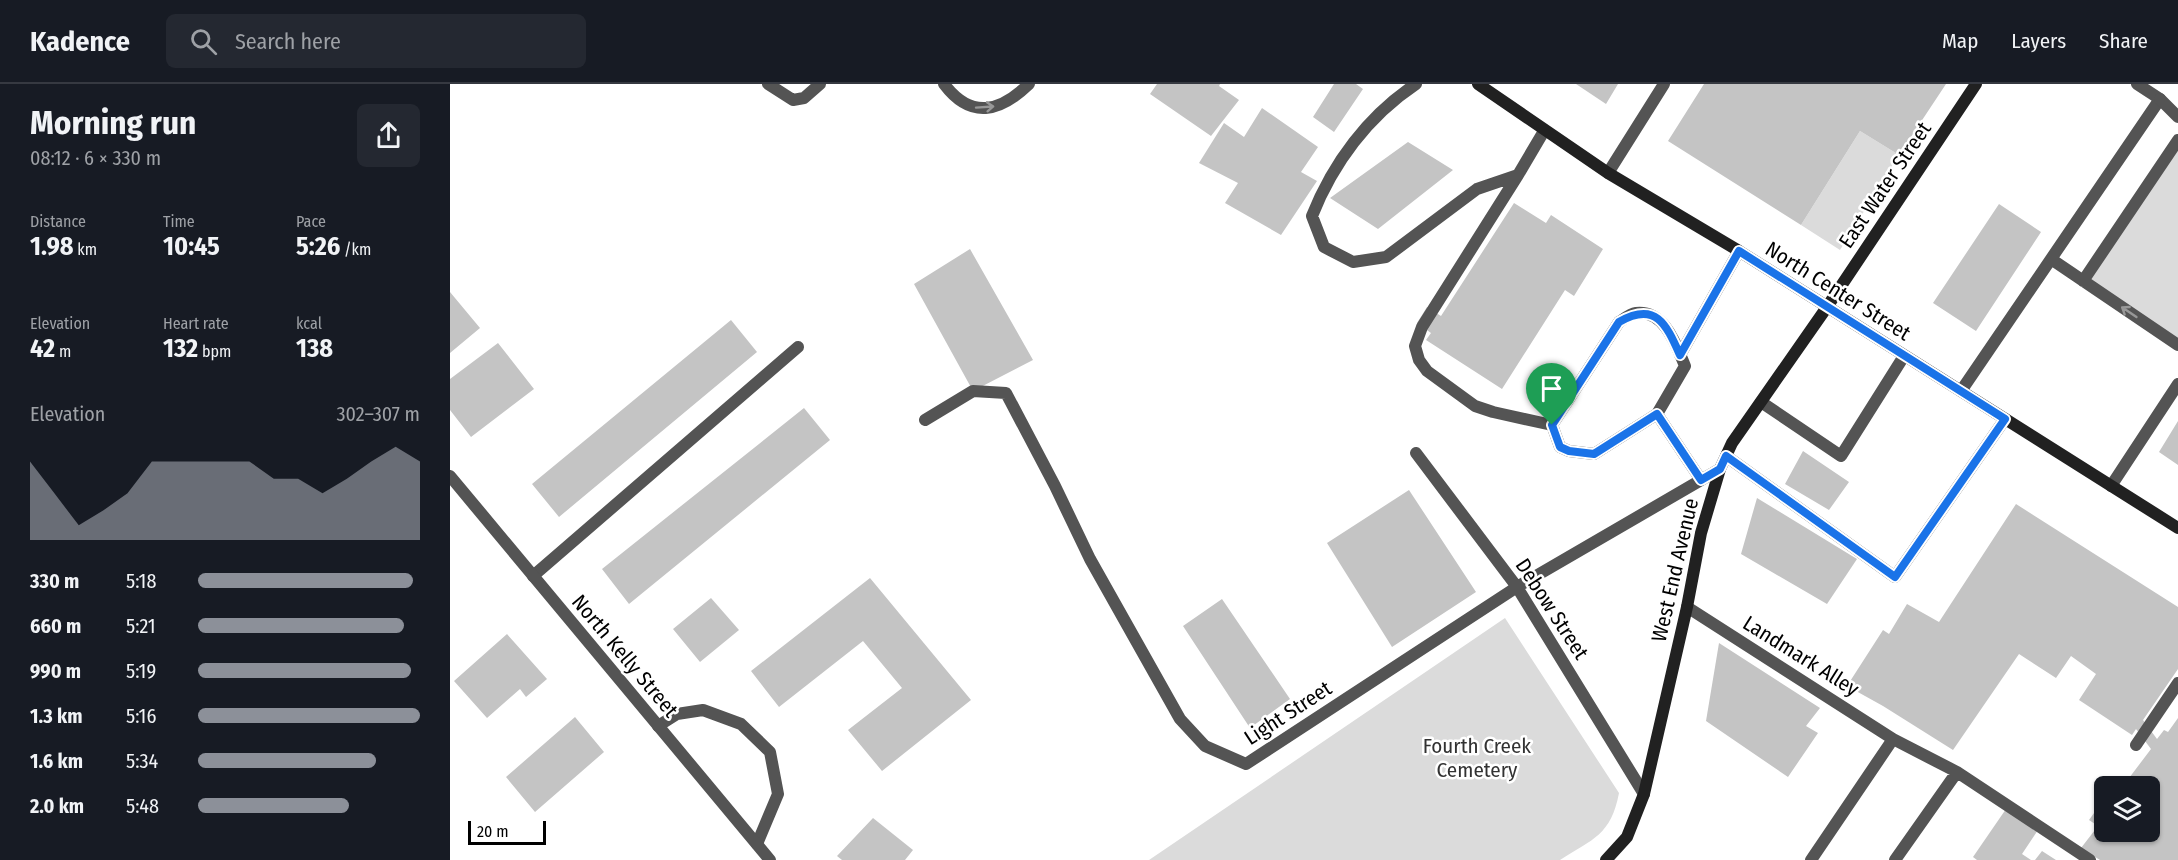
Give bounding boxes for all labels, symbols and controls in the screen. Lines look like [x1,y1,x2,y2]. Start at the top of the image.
search box [166,14,586,68]
text: Kadence [30,25,130,58]
icon: search [187,25,220,58]
text: Search here [235,28,341,55]
text: Map [1942,28,1978,54]
text: Layers [2011,28,2066,54]
text: Share [2099,28,2148,54]
one-way arrow [975,101,994,112]
text: Morning run [30,103,196,143]
button: share [357,104,420,167]
street label: East Water Street [1833,117,1937,253]
text: 08:12 · 6 × 330 m [30,146,161,170]
text: Distance [30,212,86,231]
text: Time [163,212,195,231]
text: Pace [296,212,326,231]
text: 1.98 [30,231,74,262]
text: 10:45 [163,231,220,262]
text: 5:26 [296,231,340,262]
street label: North Center Street [1761,236,1916,346]
text: km [74,240,97,259]
text: /km [340,240,371,259]
one-way arrow [2122,306,2138,318]
text: Elevation [30,314,90,333]
text: Heart rate [163,314,229,333]
text: kcal [296,314,322,333]
text: 42 [30,333,55,364]
text: 132 [163,333,198,364]
text: 138 [296,333,333,364]
text: m [55,342,71,361]
text: bpm [198,342,231,361]
pin [1526,363,1577,425]
icon: arrive [1535,372,1568,405]
text: Elevation [30,402,105,426]
text: 302–307 m [336,402,420,426]
street label: West End Avenue [1646,496,1704,644]
street label: Debow Street [1510,554,1594,664]
text: 330 m [30,569,79,593]
text: 5:18 [126,569,156,593]
street label: North Kelly Street [566,589,684,723]
street label: Landmark Alley [1738,610,1864,702]
text: 660 m [30,614,81,638]
text: 5:21 [126,614,156,638]
text: 990 m [30,659,81,683]
text: 5:19 [126,659,156,683]
street label: Light Street [1239,675,1337,751]
text: 1.3 km [30,704,82,728]
text: 5:16 [126,704,156,728]
park label: Fourth Creek Cemetery [1423,733,1531,783]
text: 1.6 km [30,749,83,773]
text: 5:34 [126,749,158,773]
map controls [2094,776,2160,842]
button: layers [2094,776,2160,842]
text: 2.0 km [30,794,84,818]
text: 5:48 [126,794,159,818]
scale bar [468,818,546,846]
text: 20 m [477,822,508,841]

